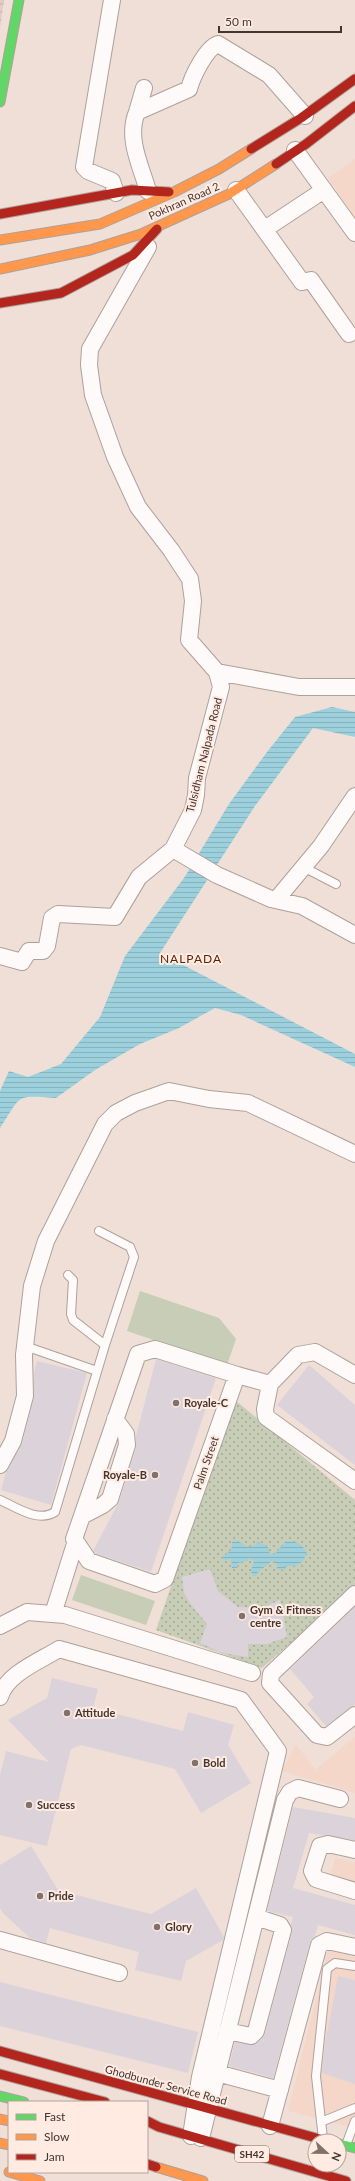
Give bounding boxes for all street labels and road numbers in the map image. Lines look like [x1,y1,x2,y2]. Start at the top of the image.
street label: Pokhran Road 2 [146,179,221,222]
street label: Tulsidham Nalpada Road [183,696,224,814]
street label: Palm Street [190,1435,221,1491]
street label: Ghodbunder Service Road [104,2062,229,2107]
road number: SH42 [235,2146,269,2162]

